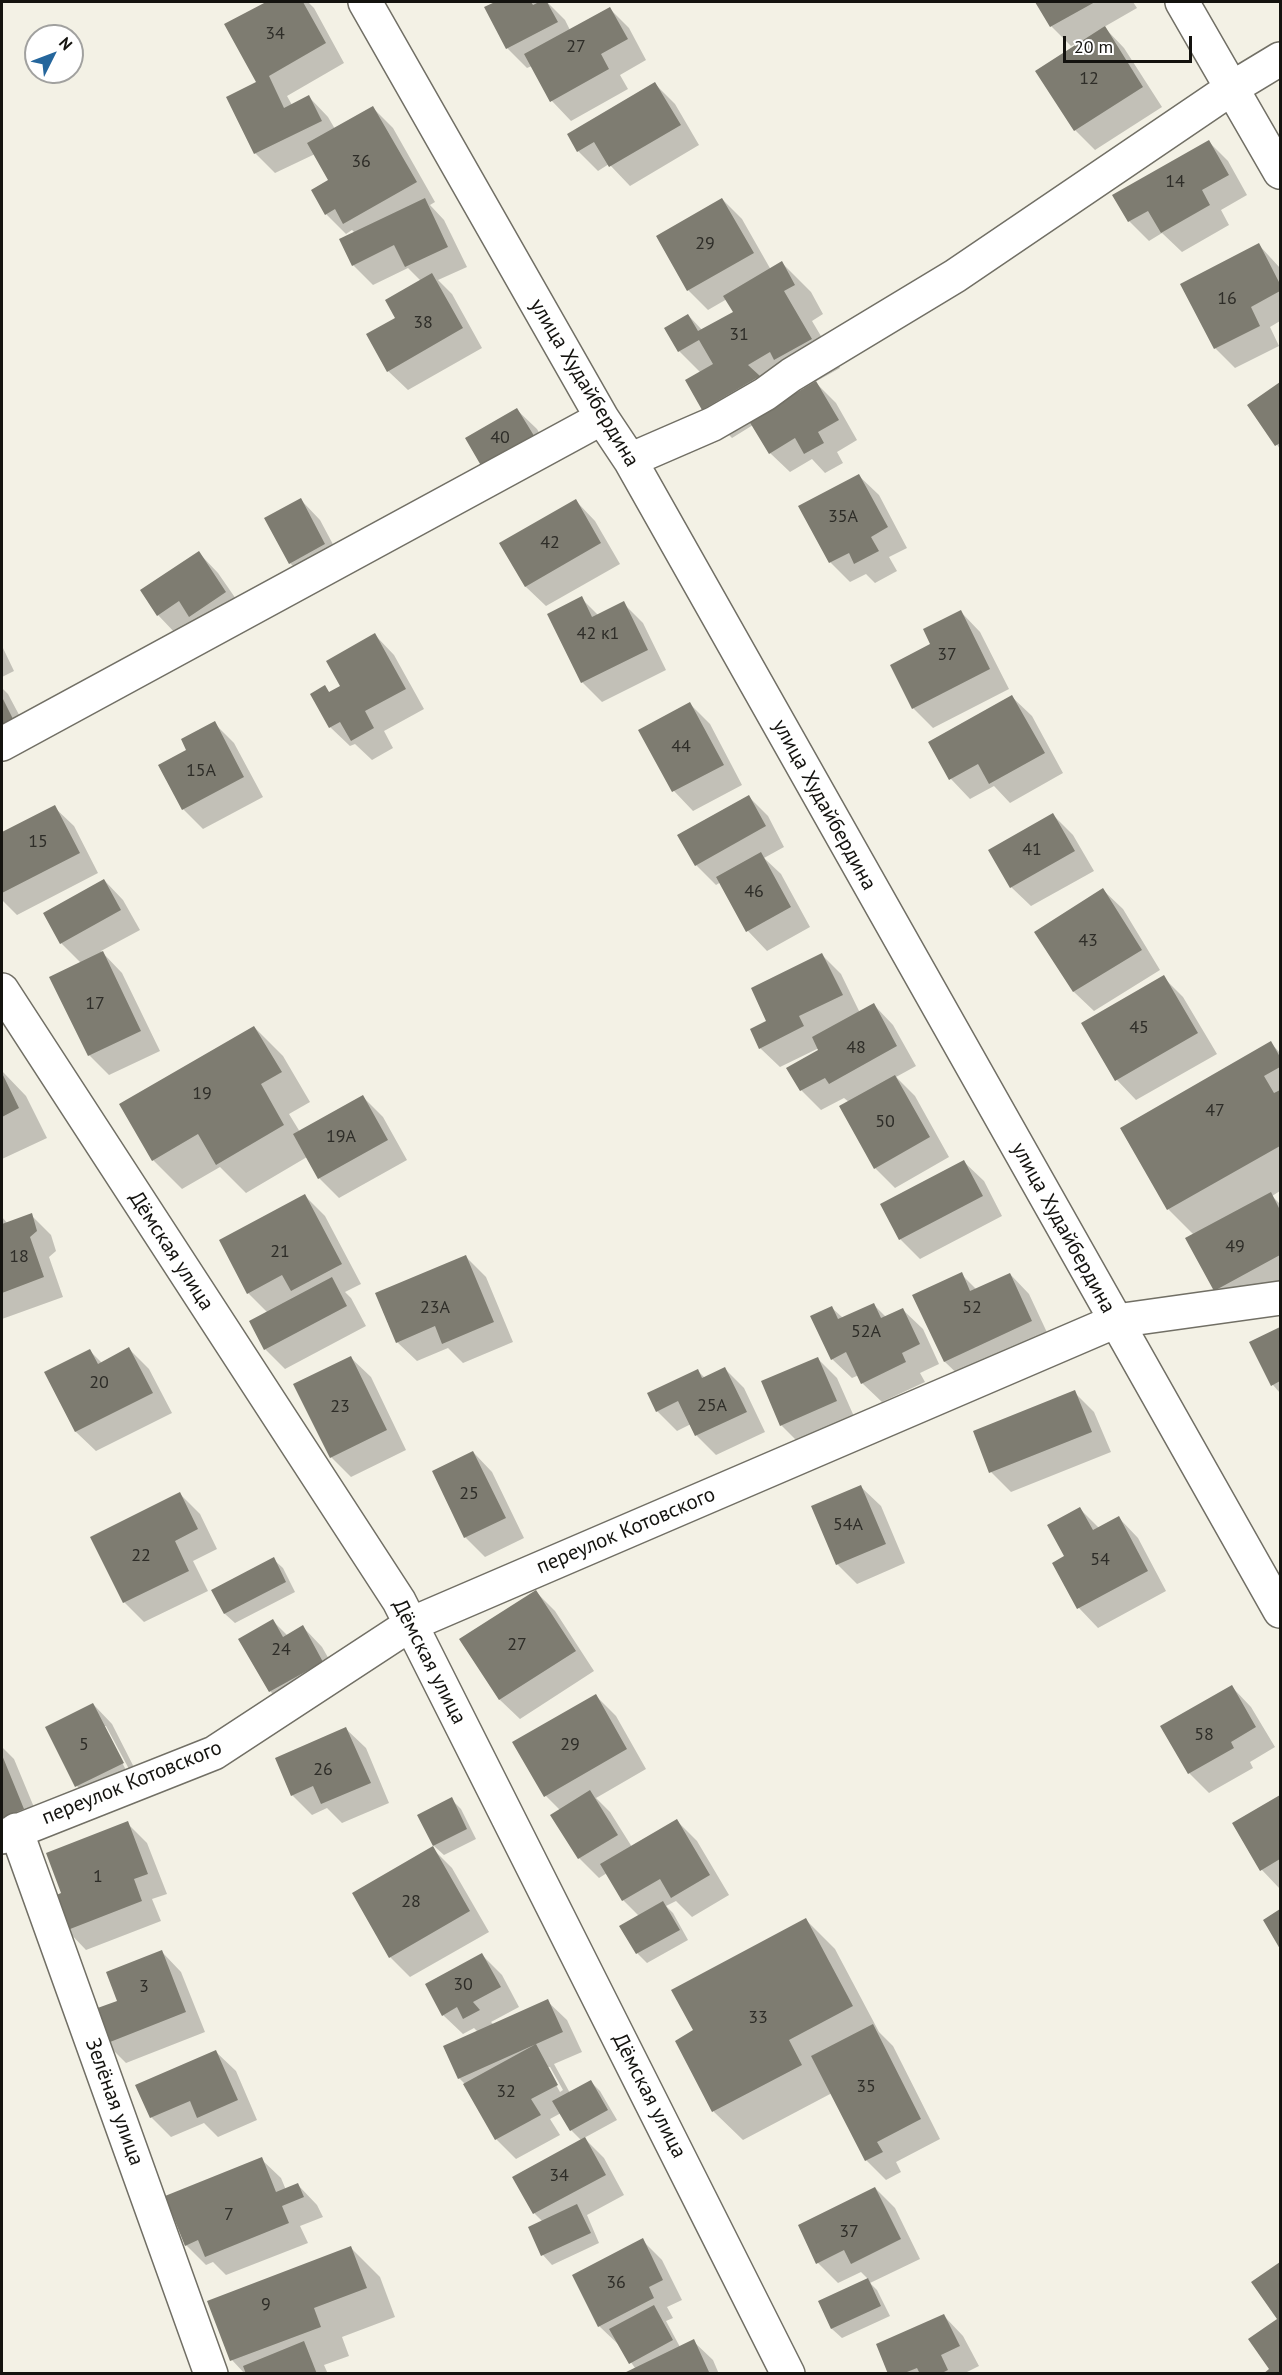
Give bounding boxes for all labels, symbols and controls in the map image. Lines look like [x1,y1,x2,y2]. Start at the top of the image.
house number: 34 [265,23,285,45]
north arrow [24,24,84,84]
scale bar [1066,24,1195,62]
text: N [55,33,77,54]
text: 20 m [1074,35,1113,58]
house number: 27 [566,36,586,58]
house number: 12 [1079,68,1099,90]
house number: 36 [351,151,371,173]
house number: 14 [1165,171,1185,193]
house number: 29 [695,233,715,255]
house number: 16 [1217,288,1237,310]
street label: улица Худайбердина [524,294,644,472]
house number: 38 [413,312,433,334]
house number: 31 [729,324,749,346]
house number: 40 [490,427,510,449]
house number: 35А [828,506,858,528]
house number: 42 [540,532,560,554]
house number: 42 к1 [577,623,619,645]
house number: 37 [937,644,957,666]
street label: улица Худайбердина [767,715,881,895]
house number: 44 [671,736,691,758]
house number: 15А [186,760,216,782]
house number: 15 [28,831,48,853]
house number: 41 [1022,839,1042,861]
house number: 46 [744,881,764,903]
house number: 43 [1078,930,1098,952]
house number: 17 [85,993,105,1015]
house number: 45 [1129,1017,1149,1039]
house number: 48 [846,1037,866,1059]
house number: 19 [192,1083,212,1105]
house number: 47 [1205,1100,1225,1122]
house number: 50 [875,1111,895,1133]
house number: 19А [326,1126,356,1148]
street label: улица Худайбердина [1006,1138,1120,1318]
street label: Дёмская улица [123,1187,219,1315]
house number: 49 [1225,1236,1245,1258]
house number: 21 [270,1241,290,1263]
house number: 18 [9,1246,29,1268]
house number: 23А [420,1297,450,1319]
house number: 52 [962,1297,982,1319]
house number: 52А [851,1321,881,1343]
house number: 20 [89,1372,109,1394]
house number: 25А [697,1395,727,1417]
house number: 23 [330,1396,350,1418]
street label: переулок Котовского [533,1482,719,1580]
house number: 25 [459,1483,479,1505]
house number: 54А [833,1514,863,1536]
house number: 22 [131,1545,151,1567]
house number: 54 [1090,1549,1110,1571]
street label: Дёмская улица [387,1595,471,1729]
house number: 27 [507,1634,527,1656]
house number: 24 [271,1639,291,1661]
house number: 58 [1194,1724,1214,1746]
house number: 5 [79,1734,89,1756]
house number: 29 [560,1734,580,1756]
street label: переулок Котовского [38,1735,226,1831]
house number: 26 [313,1759,333,1781]
house number: 1 [93,1866,103,1888]
house number: 28 [401,1891,421,1913]
house number: 30 [453,1974,473,1996]
house number: 3 [139,1976,149,1998]
house number: 33 [748,2007,768,2029]
street label: Дёмская улица [607,2029,691,2163]
street label: Зелёная улица [79,2035,149,2169]
house number: 35 [856,2076,876,2098]
house number: 32 [496,2081,516,2103]
house number: 34 [549,2165,569,2187]
house number: 7 [224,2204,234,2226]
house number: 37 [839,2221,859,2243]
house number: 36 [606,2272,626,2294]
house number: 9 [261,2294,271,2316]

